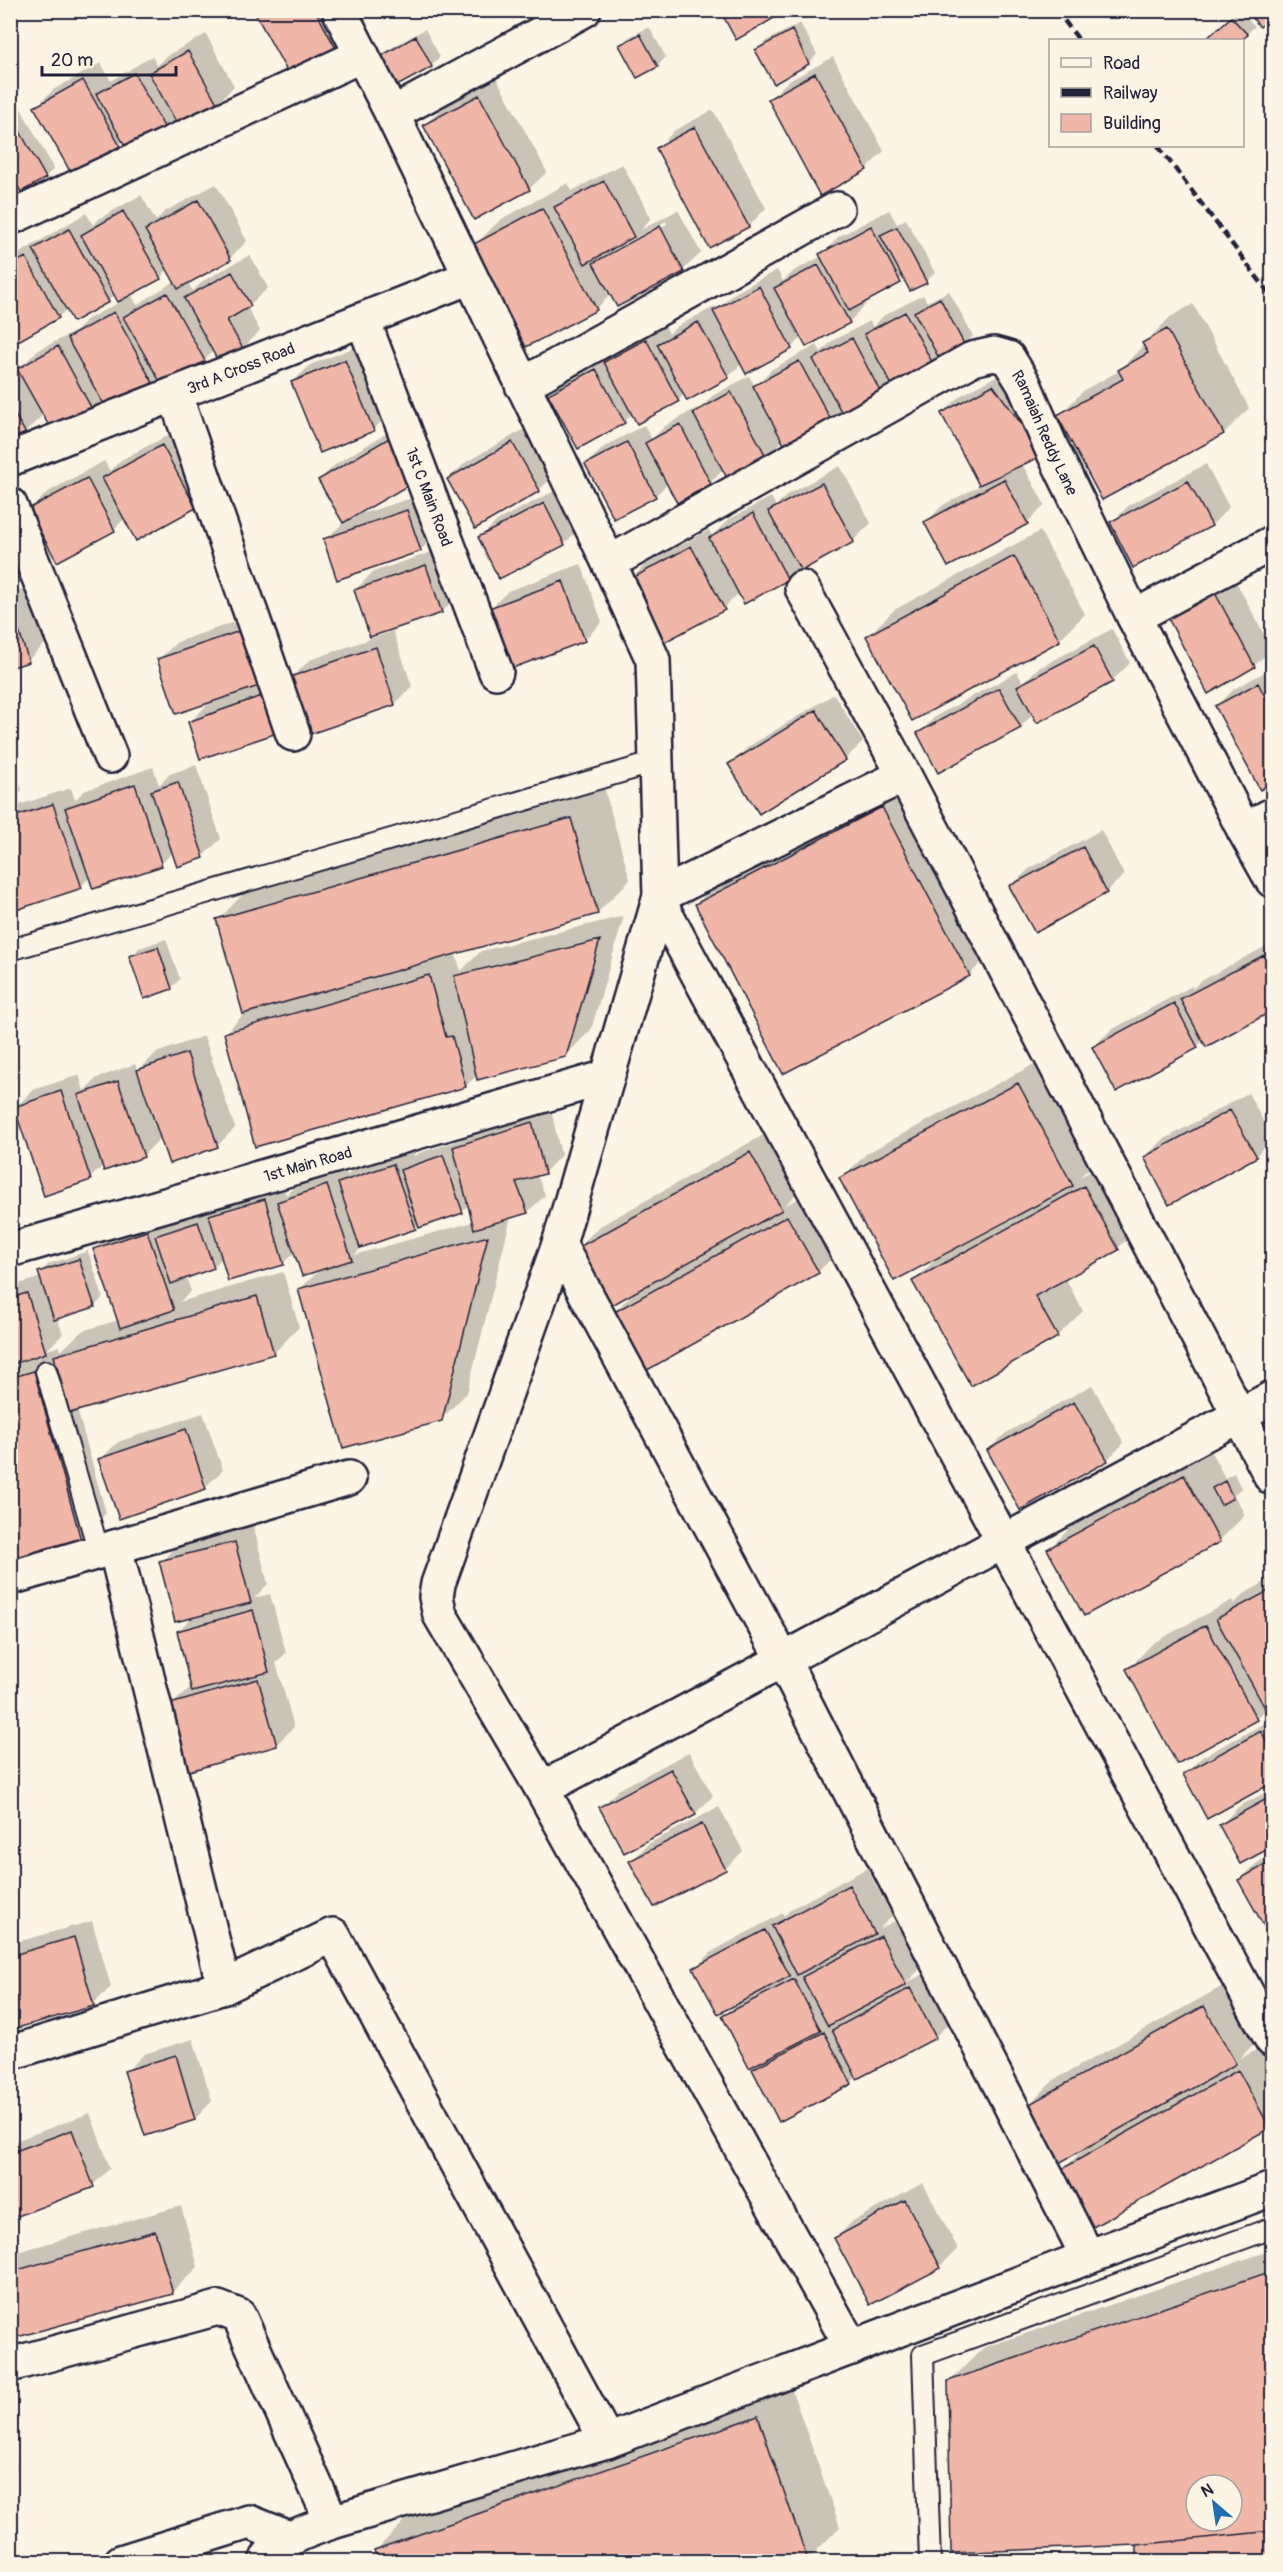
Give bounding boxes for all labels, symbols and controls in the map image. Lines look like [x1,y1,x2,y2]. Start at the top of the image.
scale bar [42,39,176,77]
legend [1049,39,1244,147]
text: 20 m [51,49,93,72]
text: Road [1103,52,1140,75]
text: Railway [1103,82,1158,105]
text: Building [1103,112,1161,135]
street label: 3rd A Cross Road [184,338,298,399]
street label: Ramaiah Reddy Lane [1007,367,1082,499]
street label: 1st C Main Road [401,445,457,549]
street label: 1st Main Road [262,1142,354,1187]
north arrow [1184,2473,1244,2533]
text: N [1198,2479,1217,2502]

